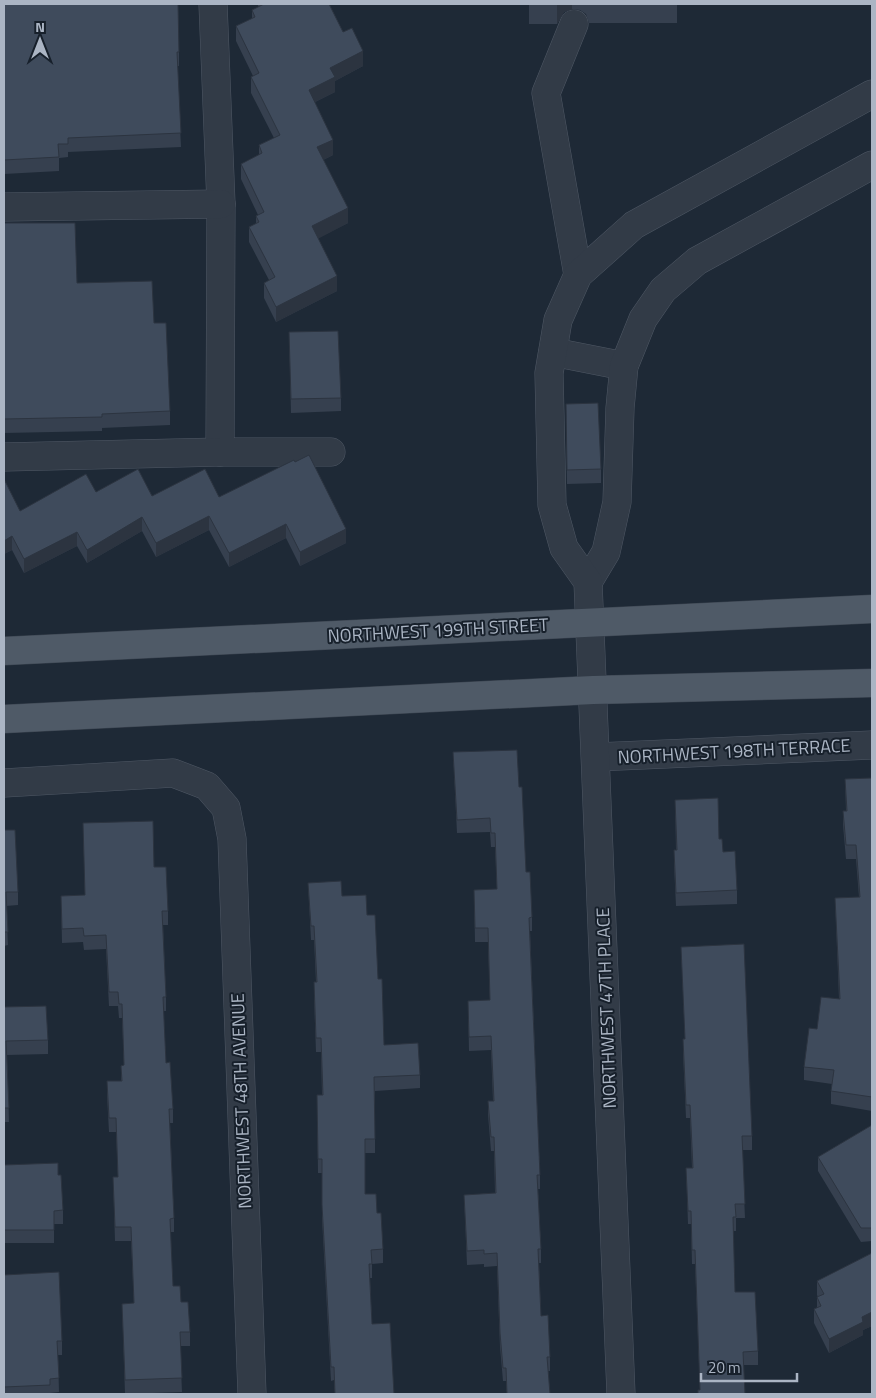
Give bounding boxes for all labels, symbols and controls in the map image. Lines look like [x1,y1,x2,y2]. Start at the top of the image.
north arrow [15,15,65,65]
text: N [35,16,45,37]
street label: NORTHWEST 199TH STREET [327,611,550,649]
street label: NORTHWEST 198TH TERRACE [617,731,851,771]
street label: NORTHWEST 47TH PLACE [589,907,623,1109]
street label: NORTHWEST 48TH AVENUE [224,993,258,1209]
scale bar [701,1350,797,1382]
text: 20 m [708,1356,741,1379]

